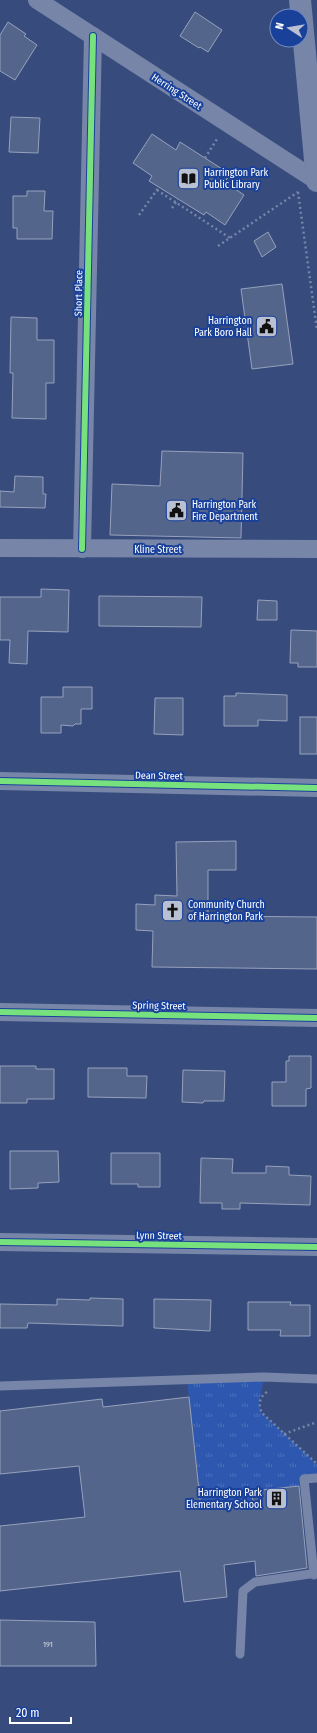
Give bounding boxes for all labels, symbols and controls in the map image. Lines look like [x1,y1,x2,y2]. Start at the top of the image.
north arrow [269,8,309,48]
text: N [273,21,287,31]
street label: Herring Street [149,71,204,113]
library icon: Harrington Park Public Library [176,165,202,191]
place label: Harrington Park Public Library [204,167,269,191]
street label: Short Place [73,270,85,316]
public building icon: Harrington Park Boro Hall [254,313,280,339]
place label: Harrington Park Boro Hall [194,315,252,339]
public building icon: Harrington Park Fire Department [163,497,189,523]
place label: Harrington Park Fire Department [192,499,259,523]
street label: Kline Street [134,544,183,556]
street label: Dean Street [135,770,184,782]
church icon: Community Church of Harrington Park [159,897,185,923]
place label: Community Church of Harrington Park [188,899,265,923]
street label: Spring Street [132,1000,186,1012]
street label: Lynn Street [136,1230,183,1242]
building icon: Harrington Park Elementary School [264,1485,290,1511]
place label: Harrington Park Elementary School [186,1487,262,1511]
house number: 191 [43,1640,53,1649]
scale bar [10,1699,71,1725]
text: 20 m [16,1706,40,1720]

